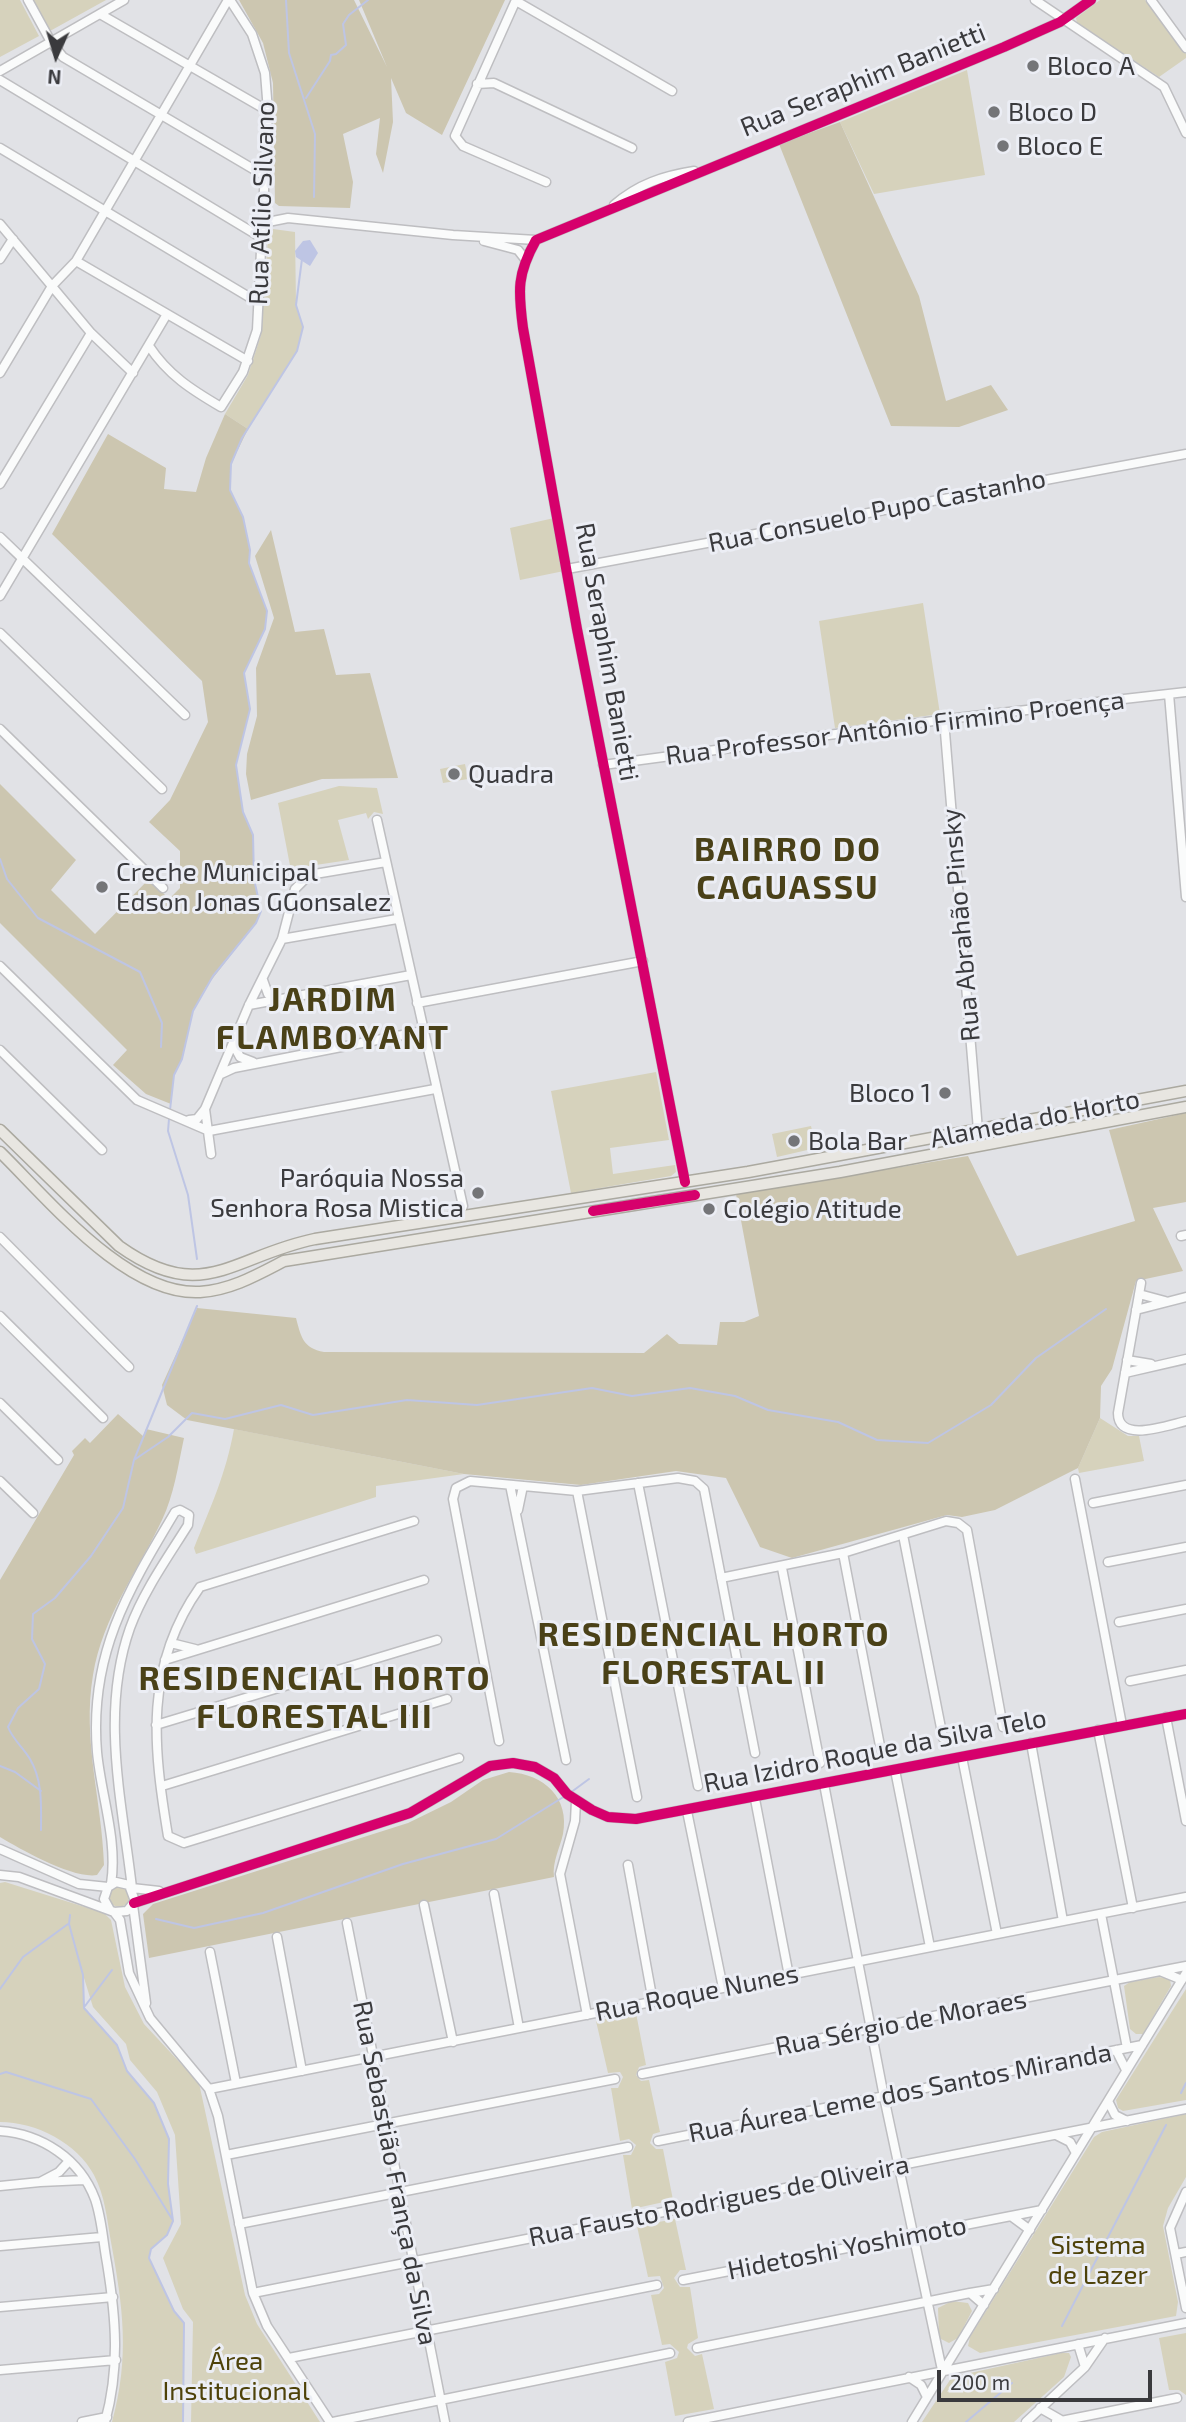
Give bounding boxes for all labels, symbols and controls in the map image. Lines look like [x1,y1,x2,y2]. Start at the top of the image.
street label: Rua Seraphim Banietti [736,17,990,143]
north arrow [21,21,91,91]
place label: Bloco A [1047,50,1135,82]
marker: Bloco A [1025,58,1041,74]
text: N [47,65,62,89]
place label: Bloco D [1008,96,1097,128]
street label: Rua Atílio Silvano [243,101,281,305]
marker: Bloco D [986,104,1002,120]
place label: Bloco E [1017,130,1103,162]
marker: Bloco E [995,138,1011,154]
street label: Rua Consuelo Pupo Castanho [706,463,1048,559]
street label: Rua Seraphim Banietti [569,520,645,784]
street label: Rua Professor Antônio Firmino Proença [664,684,1126,772]
place label: Quadra [468,758,554,790]
marker: Quadra [446,766,462,782]
street label: Rua Abrahão Pinsky [935,807,987,1043]
district label: BAIRRO DO CAGUASSU [695,830,881,908]
place label: Creche Municipal Edson Jonas GGonsalez [116,856,391,917]
marker: Creche Municipal Edson Jonas GGonsalez [94,879,110,895]
district label: JARDIM FLAMBOYANT [217,980,449,1058]
place label: Bloco 1 [849,1077,931,1109]
street label: Alameda do Horto [928,1083,1142,1155]
marker: Bloco 1 [937,1085,953,1101]
place label: Bola Bar [808,1125,908,1157]
marker: Bola Bar [786,1133,802,1149]
place label: Paróquia Nossa Senhora Rosa Mistica [210,1162,464,1224]
marker: Paróquia Nossa Senhora Rosa Mistica [470,1185,486,1201]
place label: Colégio Atitude [723,1193,902,1225]
marker: Colégio Atitude [701,1201,717,1217]
district label: RESIDENCIAL HORTO FLORESTAL II [540,1615,888,1693]
district label: RESIDENCIAL HORTO FLORESTAL III [141,1659,489,1737]
street label: Rua Izidro Roque da Silva Telo [701,1702,1049,1800]
street label: Rua Roque Nunes [593,1958,801,2028]
street label: Rua Sérgio de Moraes [773,1983,1029,2063]
street label: Rua Sebastião França da Silva [346,1998,444,2348]
street label: Rua Áurea Leme dos Santos Miranda [686,2037,1114,2149]
street label: Rua Fausto Rodrigues de Oliveira [526,2149,912,2253]
street label: Hidetoshi Yoshimoto [725,2210,969,2286]
park label: Sistema de Lazer [1048,2229,1148,2290]
park label: Área Institucional [162,2345,310,2406]
scale bar [941,2356,1156,2400]
text: 200 m [950,2369,1010,2394]

